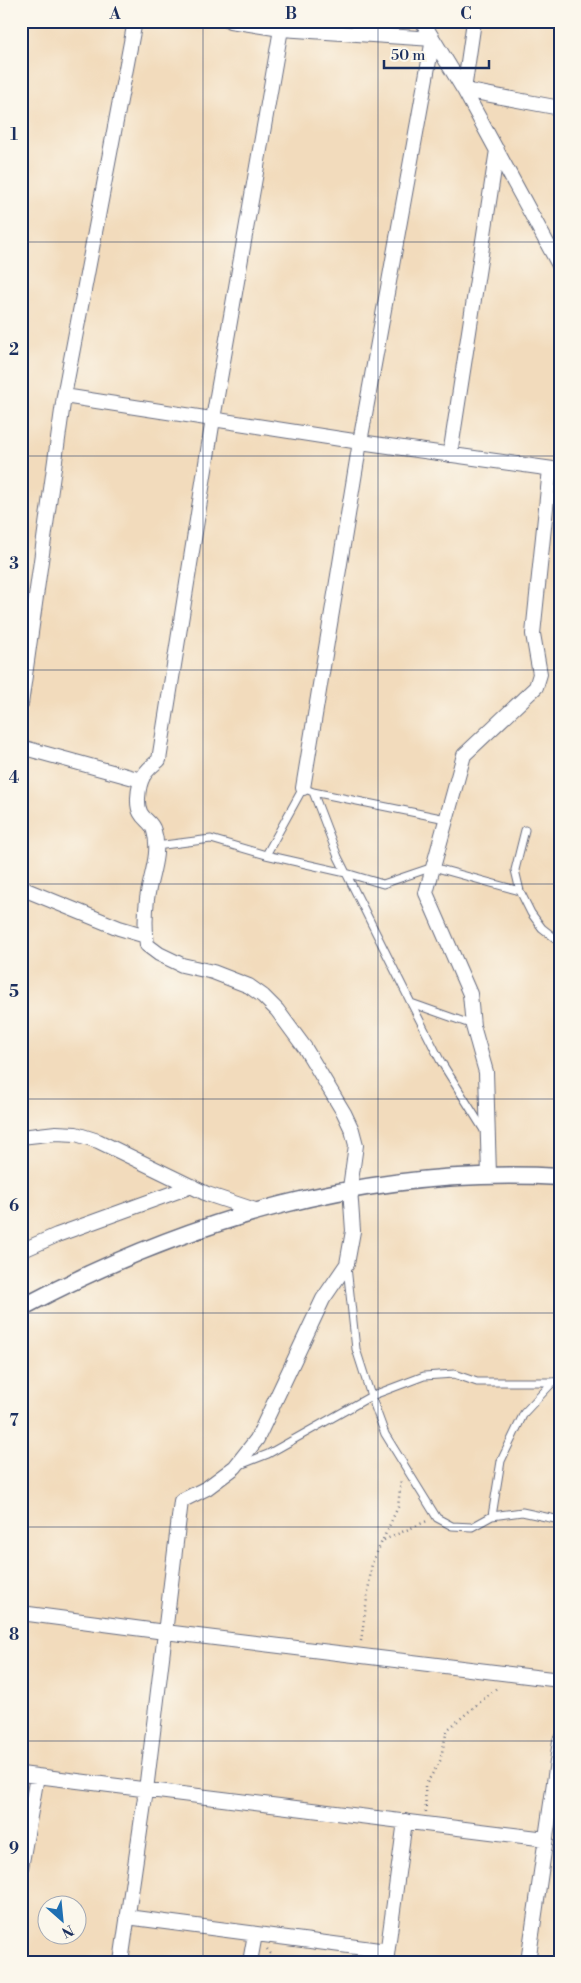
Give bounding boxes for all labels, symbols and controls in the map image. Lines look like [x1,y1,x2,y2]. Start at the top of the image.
text: A [108,4,121,24]
text: B [285,4,297,24]
text: C [460,4,472,24]
scale bar [384,38,488,70]
text: 50 m [391,46,425,65]
text: 1 [10,125,18,145]
text: 2 [9,340,19,360]
text: 3 [9,554,19,574]
text: 4 [9,768,20,788]
text: 5 [9,982,19,1002]
text: 6 [9,1196,19,1216]
text: 7 [9,1411,19,1431]
text: 8 [9,1625,19,1645]
text: 9 [9,1839,19,1859]
north arrow [38,1896,88,1946]
text: N [58,1920,76,1941]

